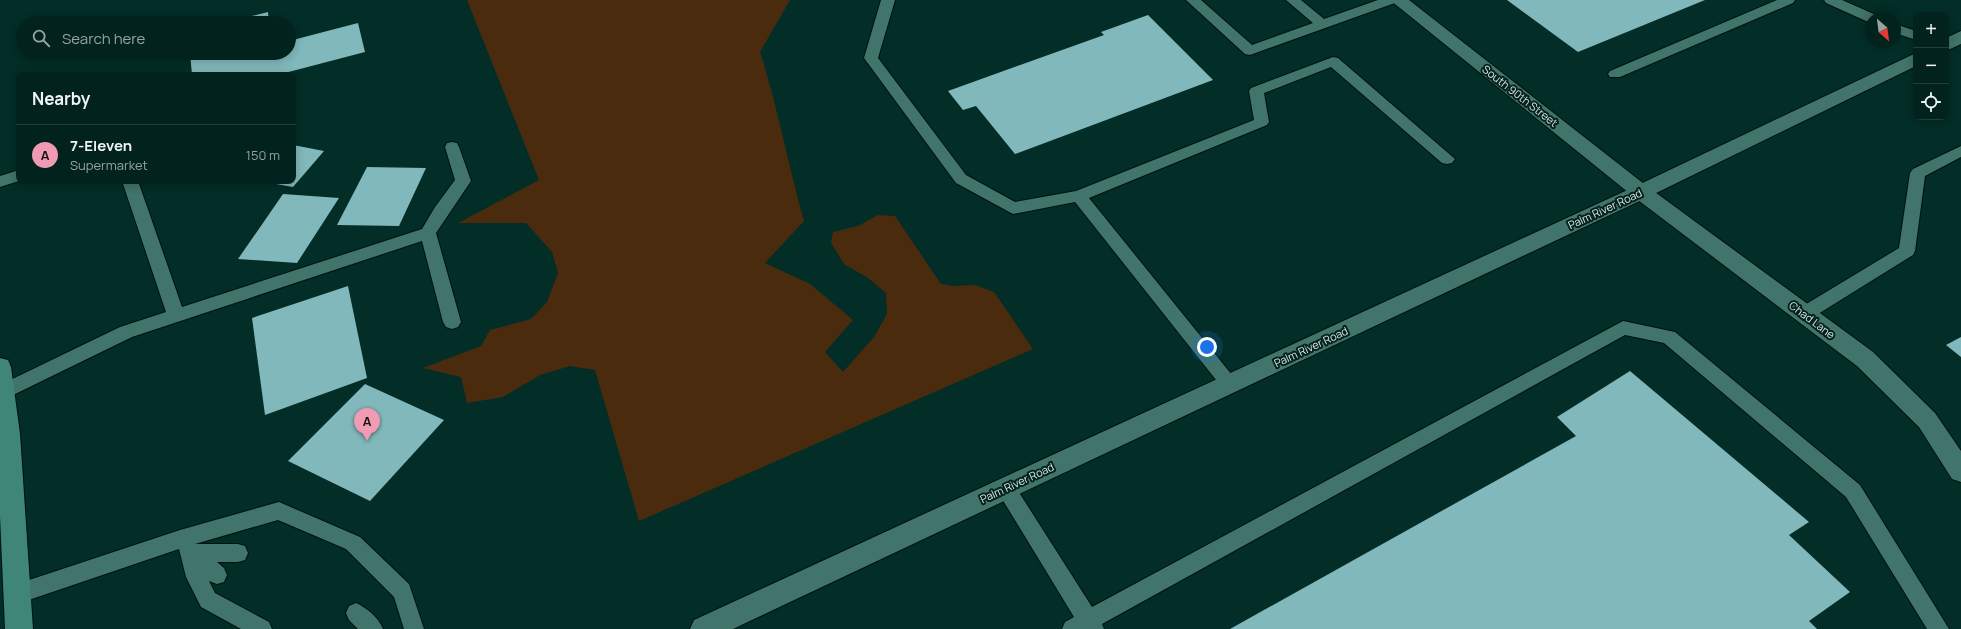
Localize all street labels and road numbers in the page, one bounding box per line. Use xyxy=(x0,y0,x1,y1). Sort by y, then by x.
street label: South 90th Street xyxy=(1479,61,1561,130)
street label: Palm River Road xyxy=(1565,185,1644,232)
street label: Chad Lane xyxy=(1786,297,1839,342)
street label: Palm River Road xyxy=(1271,323,1350,370)
street label: Palm River Road xyxy=(977,459,1056,506)

